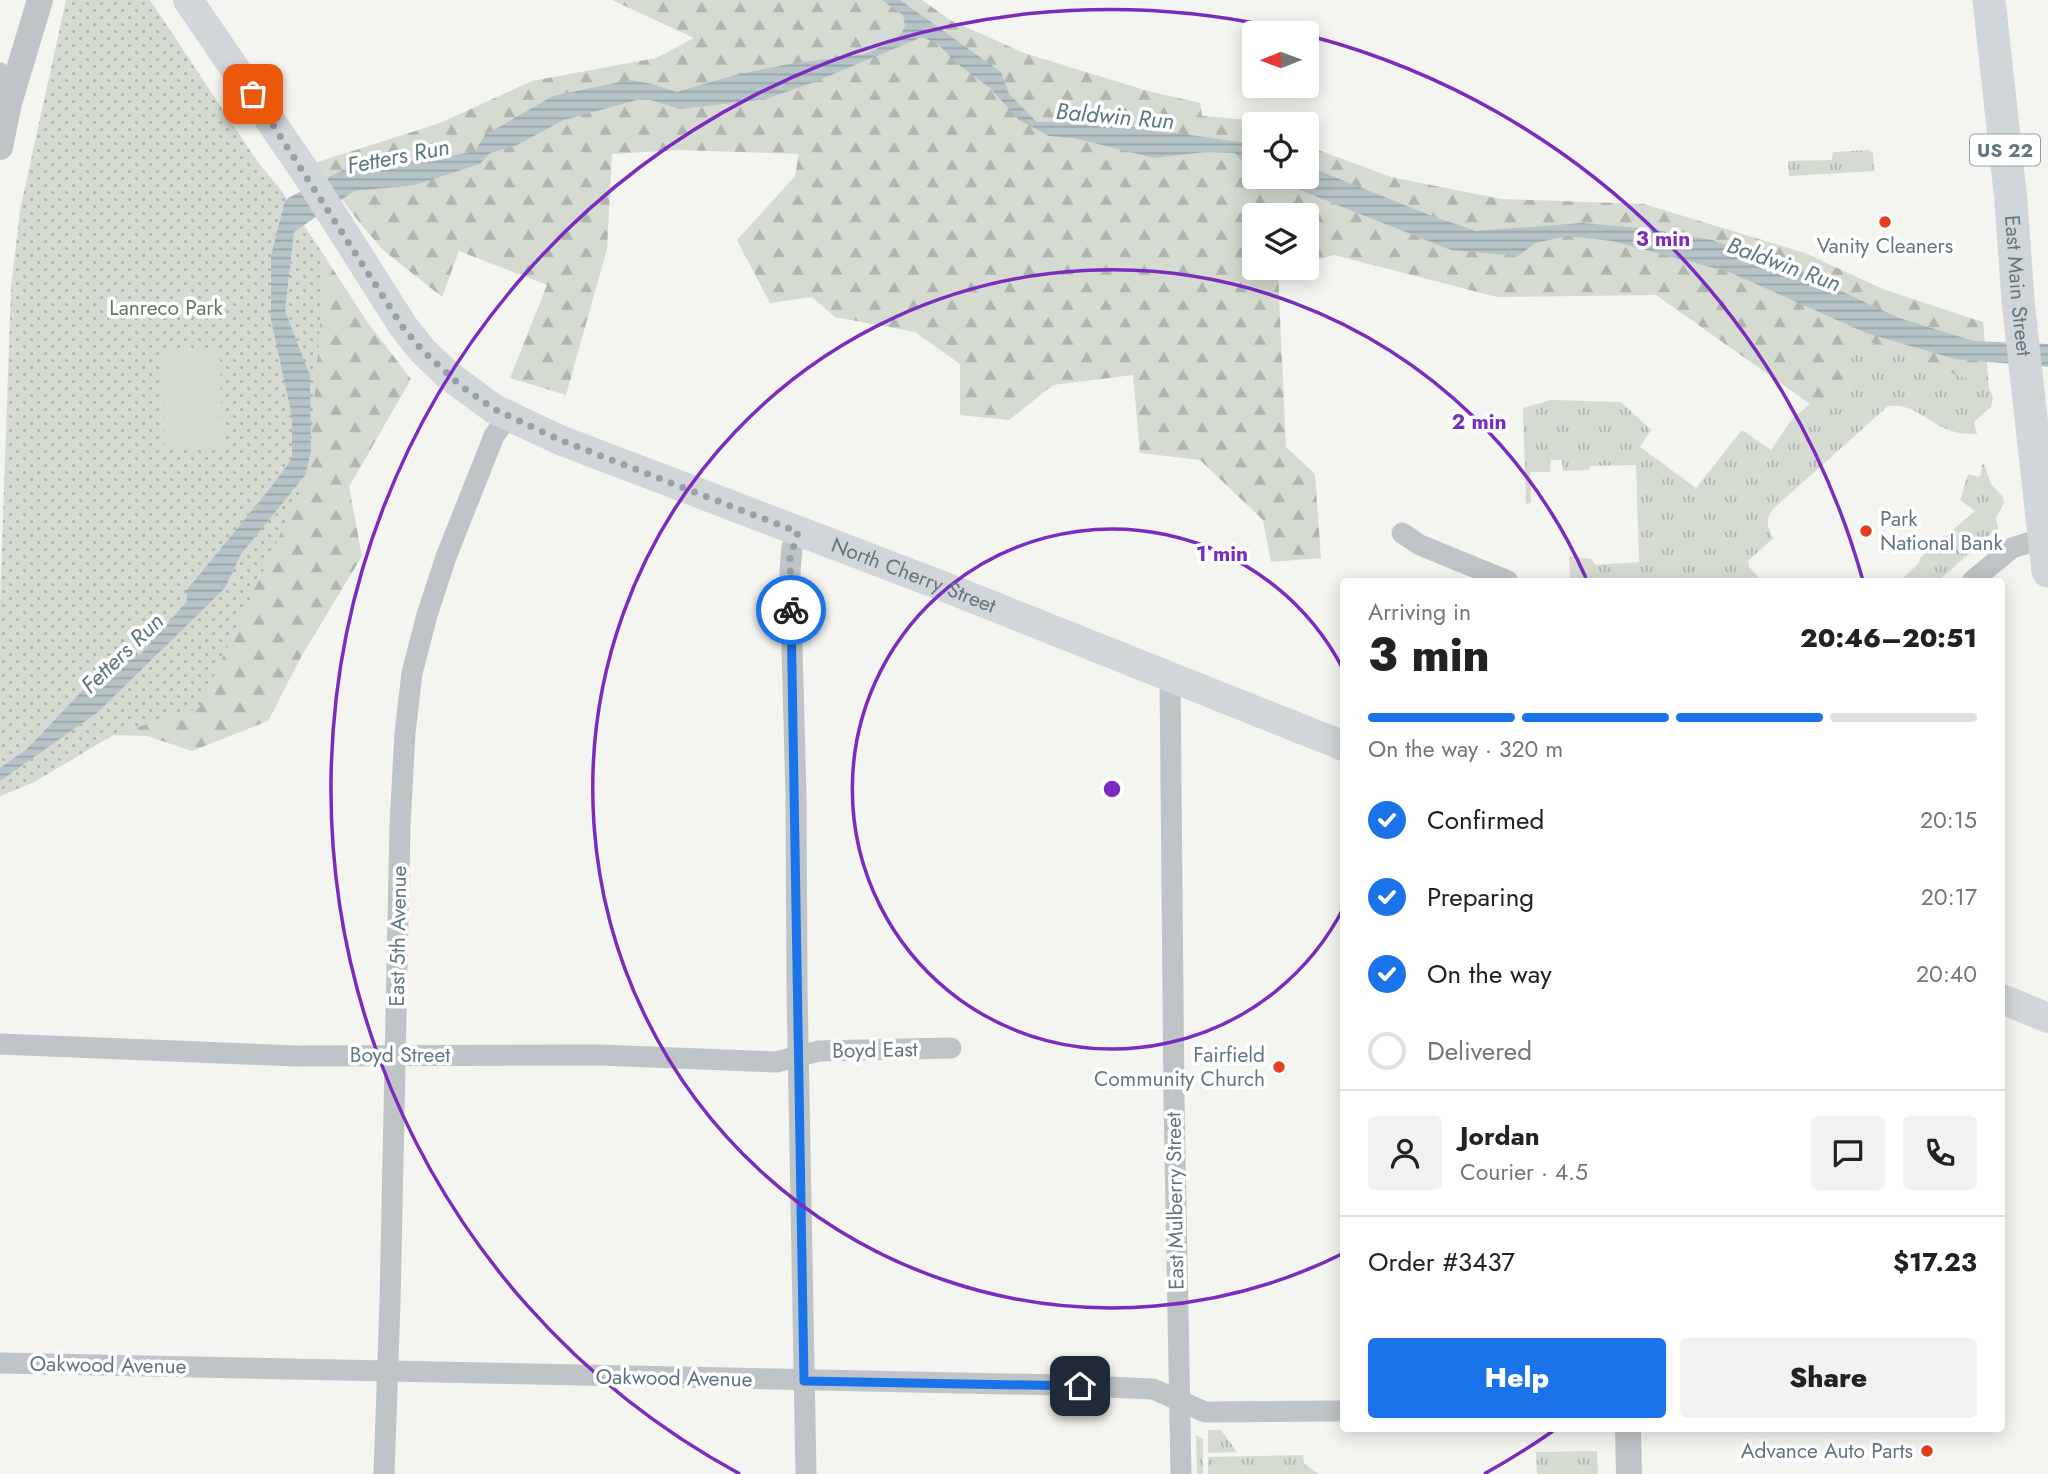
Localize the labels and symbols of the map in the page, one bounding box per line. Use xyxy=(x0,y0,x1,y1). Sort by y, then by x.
north arrow xyxy=(1242,21,1320,98)
pin xyxy=(223,64,283,124)
water label: Baldwin Run xyxy=(1054,94,1176,138)
water label: Fetters Run xyxy=(344,129,452,183)
road number: US 22 xyxy=(1970,134,2040,166)
marker: Vanity Cleaners xyxy=(1877,214,1893,230)
street label: East Main Street xyxy=(1997,214,2039,358)
text: 3 min xyxy=(1636,224,1690,254)
water label: Baldwin Run xyxy=(1722,228,1846,300)
place label: Vanity Cleaners xyxy=(1817,231,1953,261)
park label: Lanreco Park xyxy=(109,293,224,323)
text: 2 min xyxy=(1451,407,1507,437)
place label: Park National Bank xyxy=(1880,504,2003,558)
marker: Park National Bank xyxy=(1858,523,1874,539)
street label: North Cherry Street xyxy=(827,530,1000,621)
text: 1 min xyxy=(1196,539,1248,569)
courier xyxy=(756,575,826,645)
water label: Fetters Run xyxy=(73,605,171,701)
centre of rings xyxy=(1100,777,1124,801)
street label: East 5th Avenue xyxy=(382,865,414,1007)
street label: Boyd East xyxy=(832,1034,918,1066)
street label: Boyd Street xyxy=(350,1040,450,1070)
place label: Fairfield Community Church xyxy=(1094,1040,1265,1094)
marker: Fairfield Community Church xyxy=(1271,1059,1287,1075)
street label: East Mulberry Street xyxy=(1158,1112,1192,1290)
street label: Oakwood Avenue xyxy=(29,1349,187,1381)
pin xyxy=(1050,1356,1110,1416)
street label: Oakwood Avenue xyxy=(595,1362,753,1394)
place label: Advance Auto Parts xyxy=(1741,1436,1913,1466)
marker: Advance Auto Parts xyxy=(1919,1443,1935,1459)

